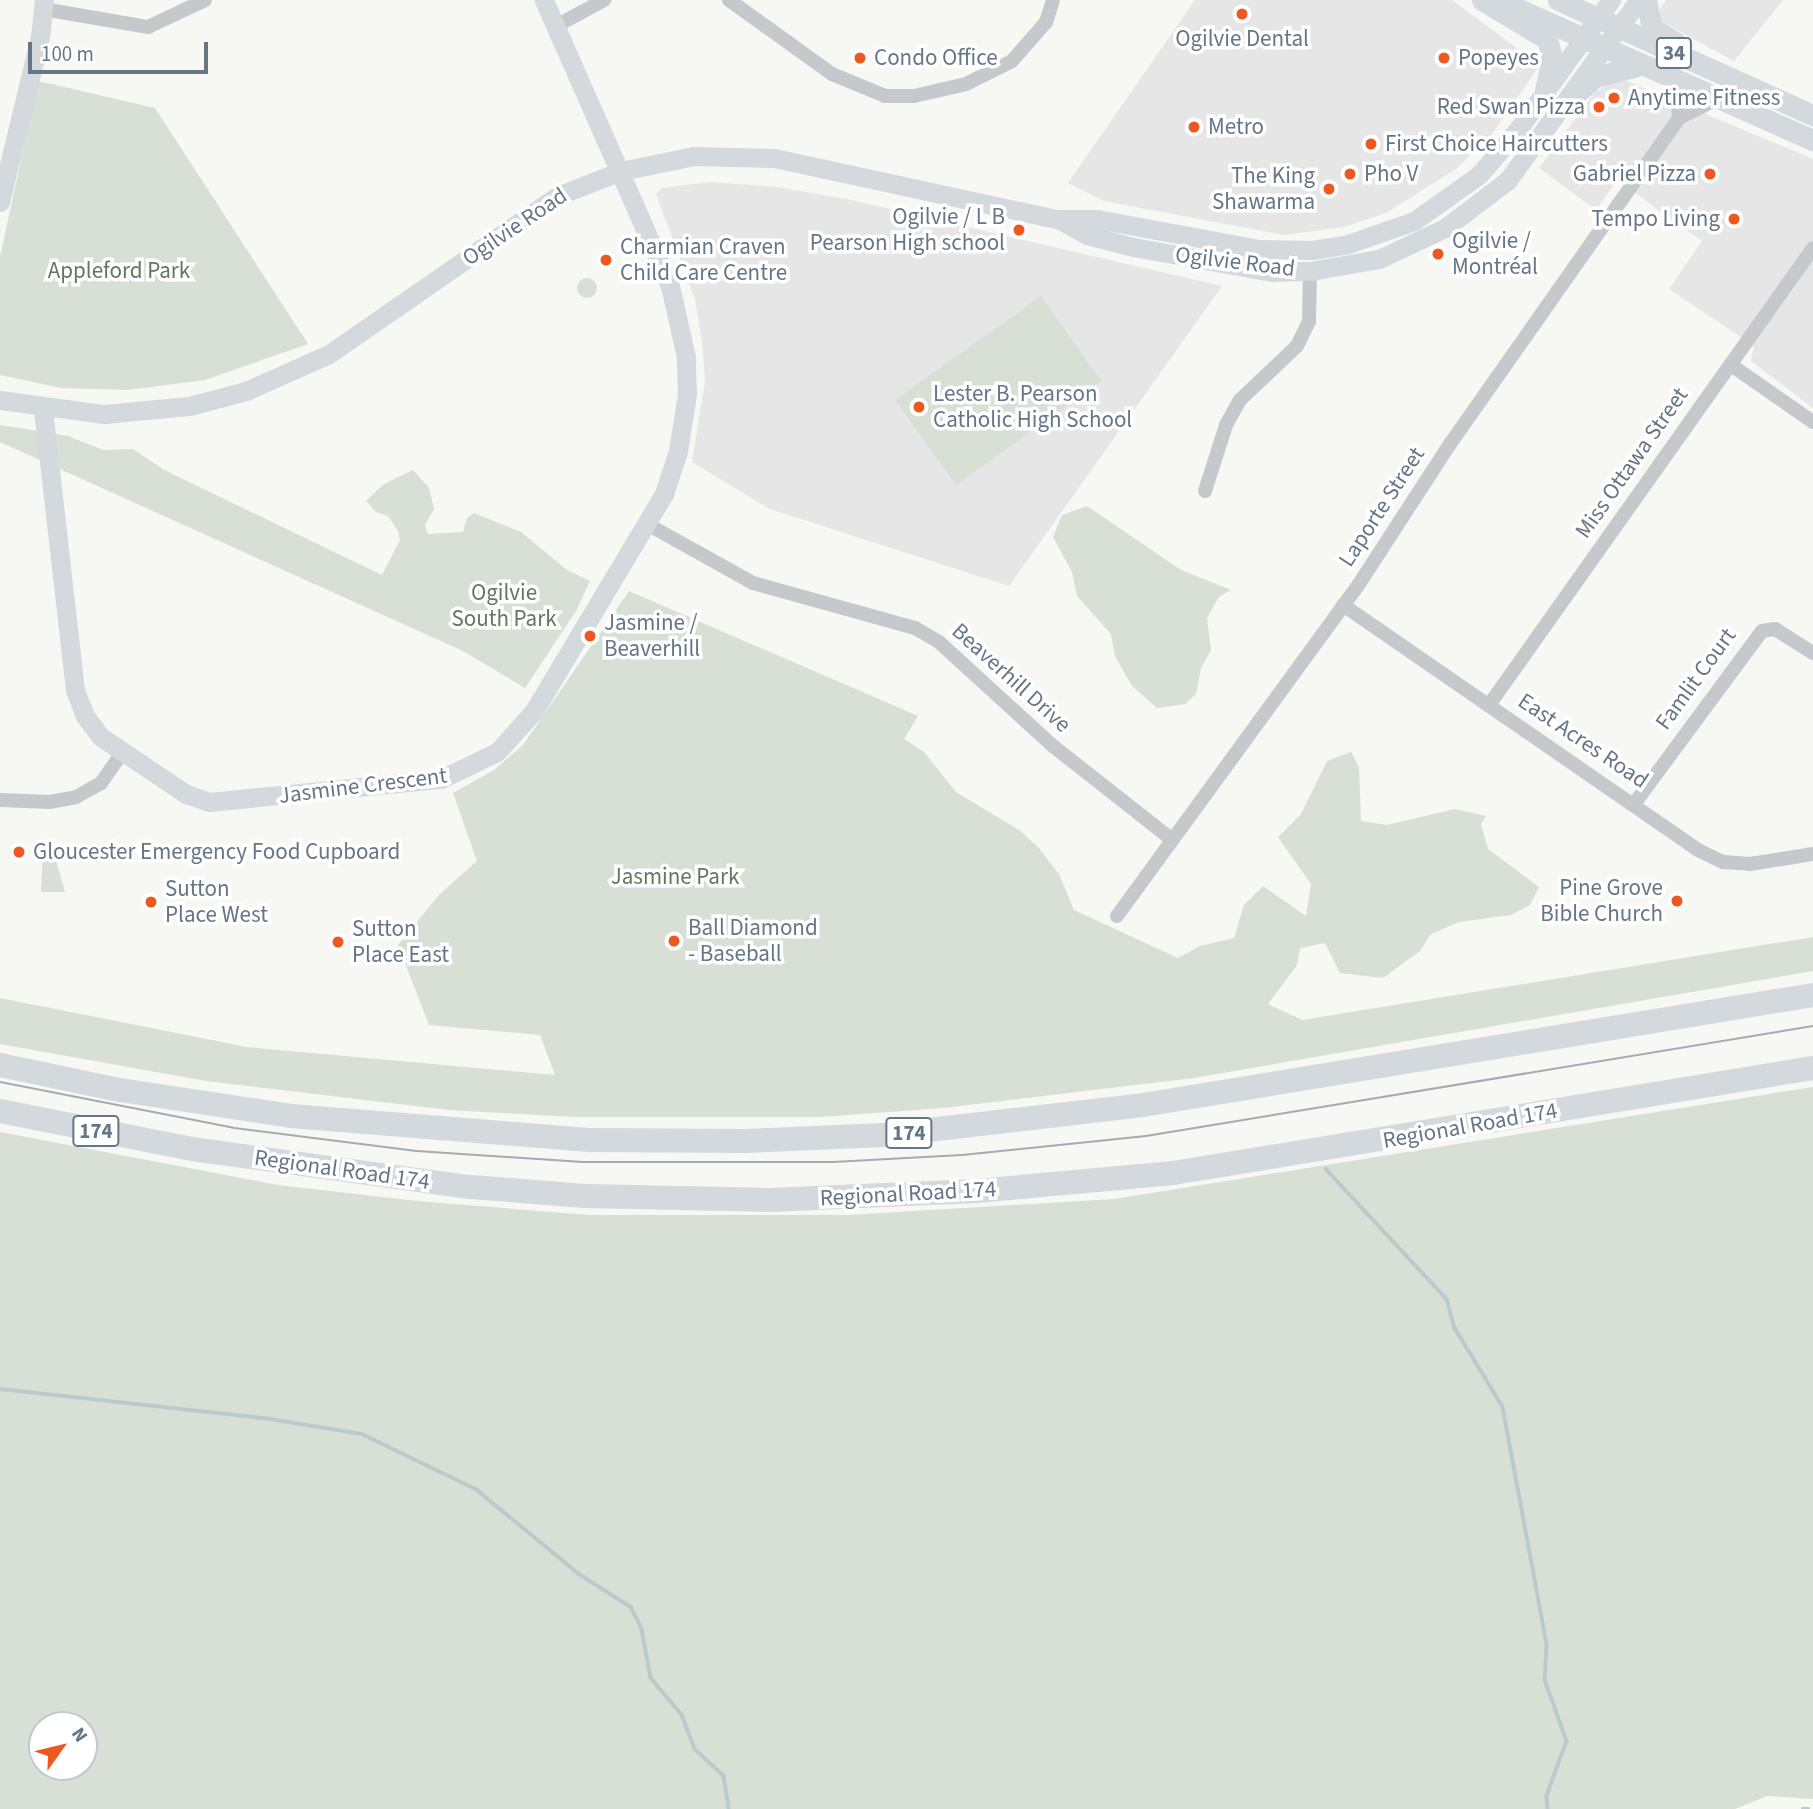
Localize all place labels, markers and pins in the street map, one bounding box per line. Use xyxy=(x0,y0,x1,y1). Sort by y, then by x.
marker: Ogilvie Dental xyxy=(1234,6,1250,22)
place label: Ogilvie Dental xyxy=(1175,25,1309,53)
place label: Condo Office xyxy=(874,44,998,72)
place label: Popeyes xyxy=(1458,44,1539,72)
marker: Condo Office xyxy=(852,50,868,66)
marker: Popeyes xyxy=(1436,50,1452,66)
place label: Anytime Fitness xyxy=(1628,84,1780,112)
marker: Anytime Fitness xyxy=(1606,90,1622,106)
place label: Red Swan Pizza xyxy=(1437,93,1585,121)
marker: Red Swan Pizza xyxy=(1591,99,1607,115)
place label: Metro xyxy=(1208,113,1264,141)
marker: Metro xyxy=(1186,119,1202,135)
place label: First Choice Haircutters xyxy=(1385,130,1608,158)
marker: First Choice Haircutters xyxy=(1363,136,1379,152)
place label: Pho V xyxy=(1364,160,1418,188)
place label: Gabriel Pizza xyxy=(1573,160,1696,188)
place label: The King Shawarma xyxy=(1212,162,1315,216)
marker: Pho V xyxy=(1342,166,1358,182)
marker: Gabriel Pizza xyxy=(1702,166,1718,182)
marker: The King Shawarma xyxy=(1321,181,1337,197)
place label: Ogilvie / L B Pearson High school xyxy=(810,203,1005,257)
place label: Tempo Living xyxy=(1591,205,1720,233)
marker: Tempo Living xyxy=(1726,211,1742,227)
marker: Ogilvie / L B Pearson High school xyxy=(1011,222,1027,238)
place label: Ogilvie / Montréal xyxy=(1452,227,1538,281)
place label: Charmian Craven Child Care Centre xyxy=(620,233,787,287)
marker: Ogilvie / Montréal xyxy=(1430,246,1446,262)
marker: Charmian Craven Child Care Centre xyxy=(598,252,614,268)
place label: Lester B. Pearson Catholic High School xyxy=(933,380,1132,434)
marker: Lester B. Pearson Catholic High School xyxy=(911,399,927,415)
place label: Jasmine / Beaverhill xyxy=(604,609,700,663)
marker: Jasmine / Beaverhill xyxy=(582,628,598,644)
place label: Gloucester Emergency Food Cupboard xyxy=(33,838,400,866)
marker: Gloucester Emergency Food Cupboard xyxy=(11,844,27,860)
place label: Pine Grove Bible Church xyxy=(1540,874,1663,928)
place label: Sutton Place West xyxy=(165,875,268,929)
marker: Pine Grove Bible Church xyxy=(1669,893,1685,909)
marker: Sutton Place West xyxy=(143,894,159,910)
place label: Ball Diamond - Baseball xyxy=(688,914,818,968)
place label: Sutton Place East xyxy=(352,915,449,969)
marker: Ball Diamond - Baseball xyxy=(666,933,682,949)
marker: Sutton Place East xyxy=(330,934,346,950)

